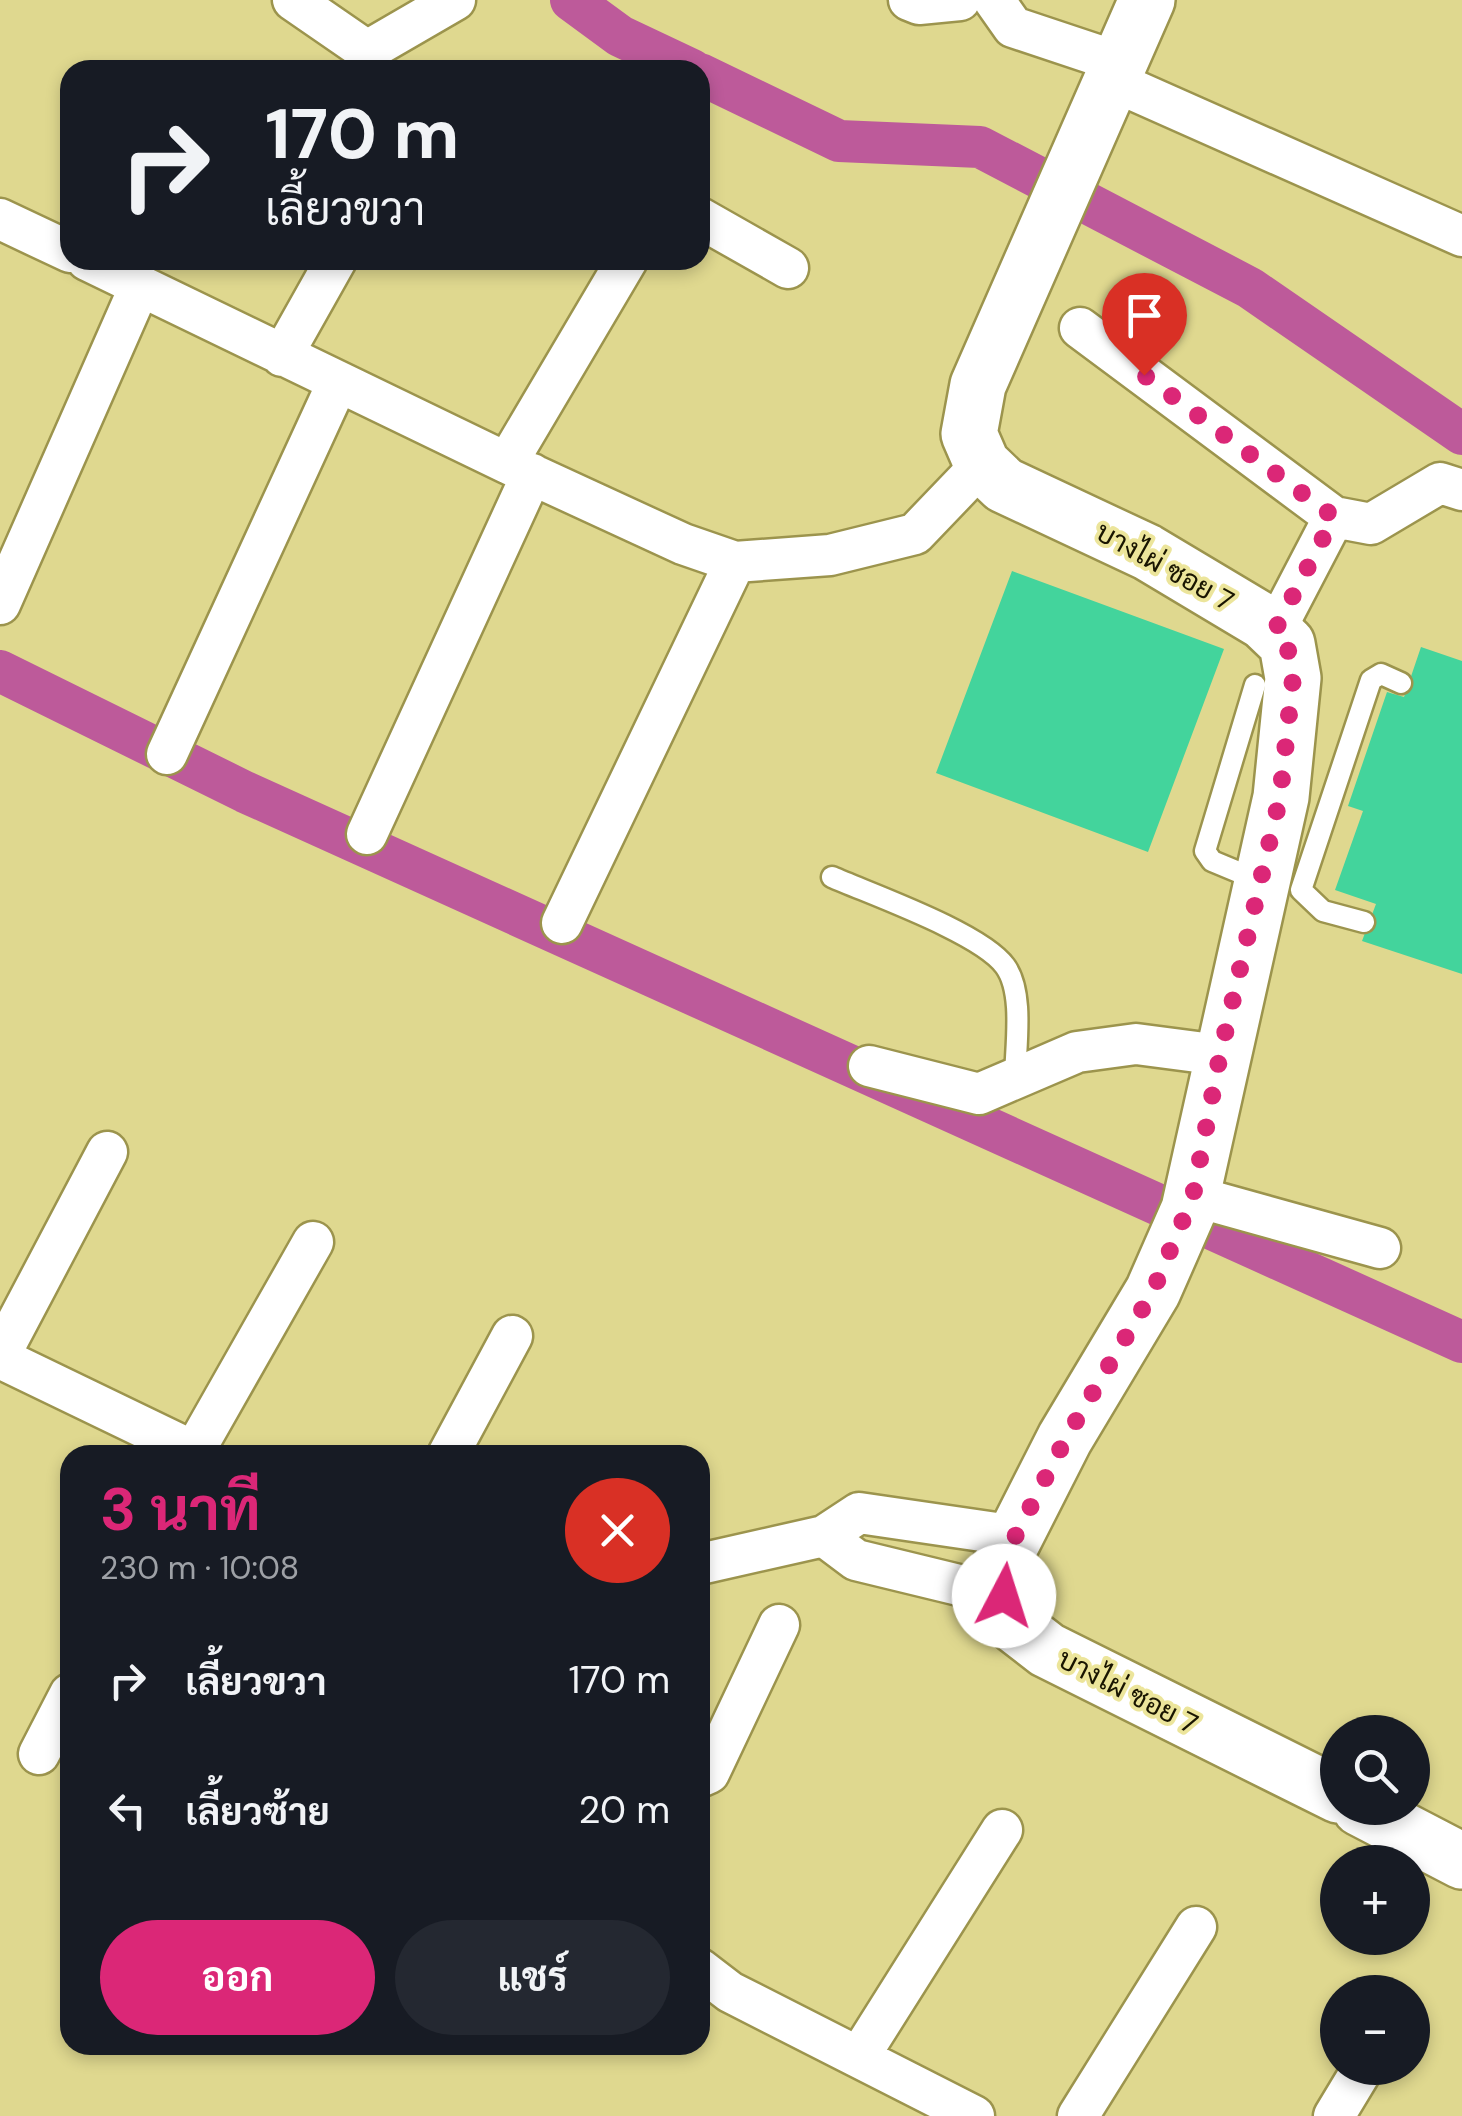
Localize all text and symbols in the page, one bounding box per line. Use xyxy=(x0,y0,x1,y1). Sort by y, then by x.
text: 170 m xyxy=(265,89,459,180)
icon: right xyxy=(100,100,230,230)
text: เลี้ยวขวา xyxy=(265,180,425,239)
pin xyxy=(1102,273,1187,376)
icon: arrive xyxy=(1117,288,1172,343)
street label: บางไผ่ ซอย 7 xyxy=(1089,512,1241,620)
text: 3 นาที xyxy=(100,1470,261,1549)
button: close xyxy=(565,1478,670,1583)
position arrow xyxy=(952,1544,1056,1648)
text: 230 m · 10:08 xyxy=(100,1547,299,1589)
street label: บางไผ่ ซอย 7 xyxy=(1052,1640,1204,1742)
icon: right xyxy=(100,1653,155,1708)
text: 170 m xyxy=(568,1655,670,1705)
text: เลี้ยวขวา xyxy=(185,1657,327,1707)
map controls xyxy=(1320,1715,1430,2085)
button: search xyxy=(1320,1715,1430,1825)
icon: left xyxy=(100,1783,155,1838)
text: 20 m xyxy=(579,1785,670,1835)
text: เลี้ยวซ้าย xyxy=(185,1787,330,1837)
button: + xyxy=(1320,1845,1430,1955)
button: ออก xyxy=(100,1920,375,2035)
button: แชร์ xyxy=(395,1920,670,2035)
button: − xyxy=(1320,1975,1430,2085)

